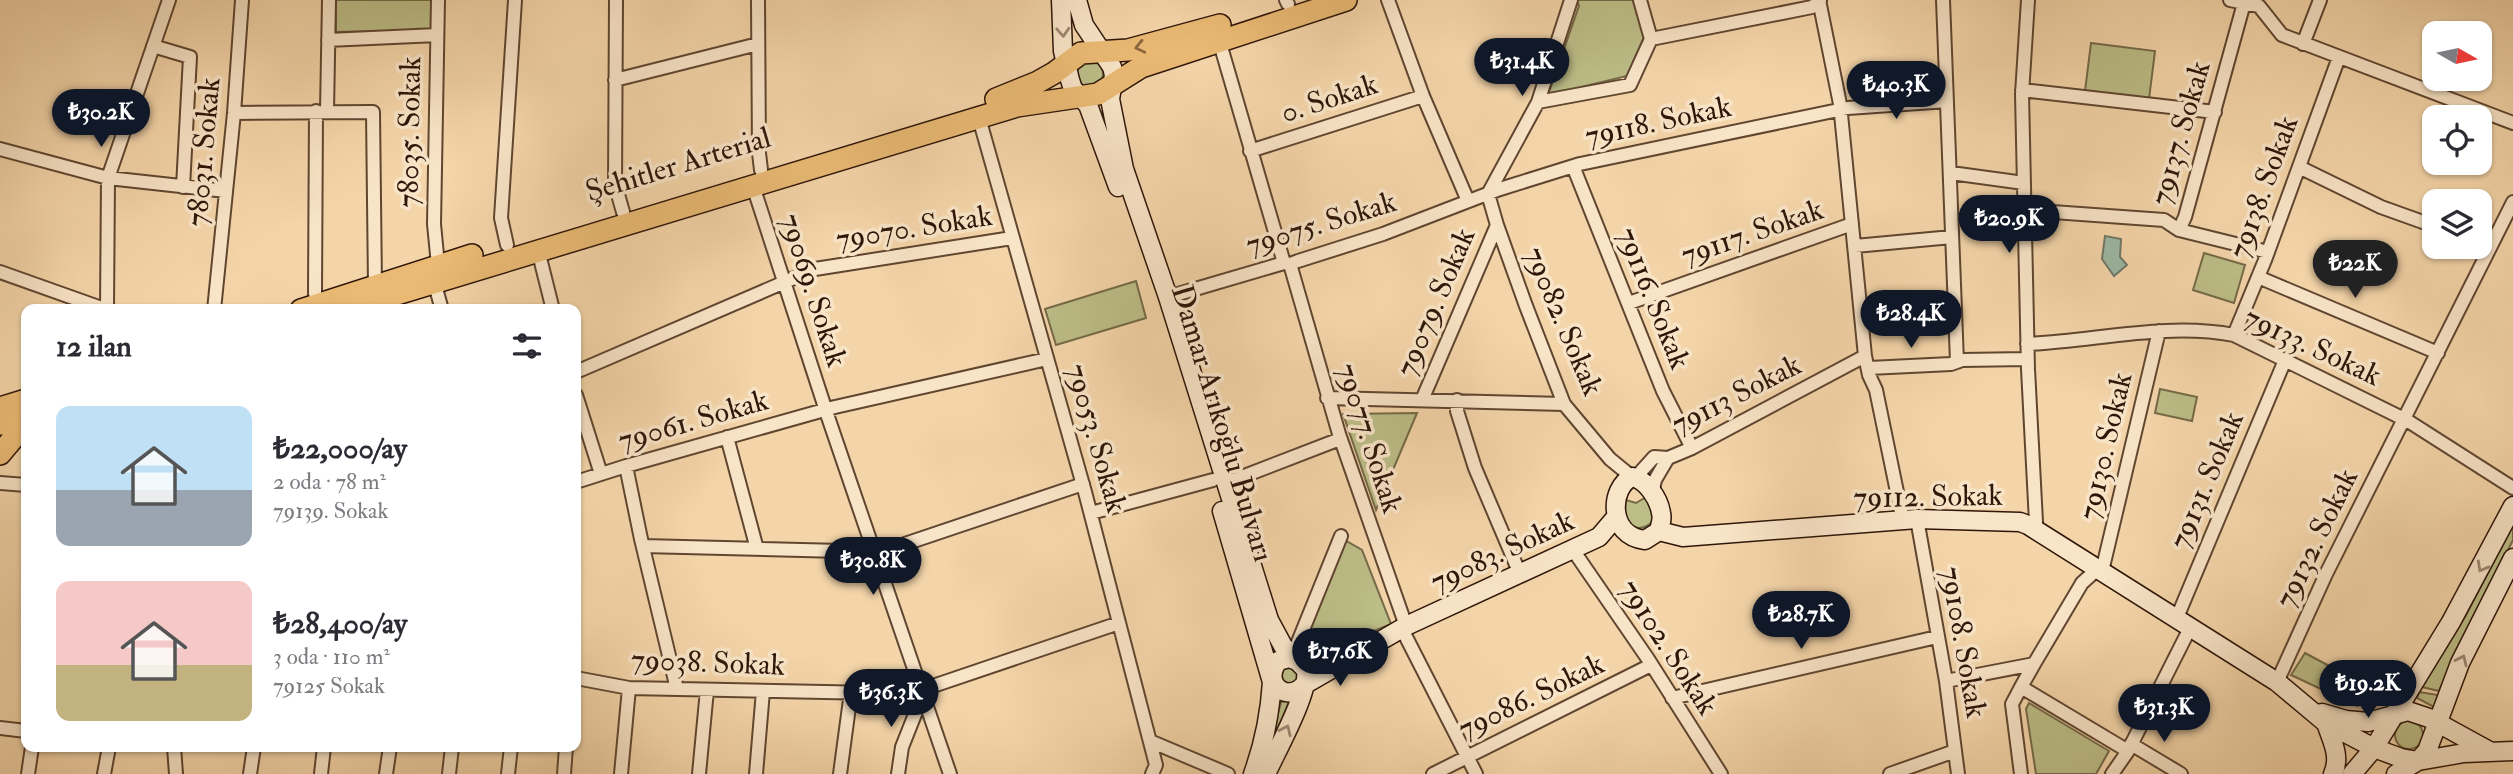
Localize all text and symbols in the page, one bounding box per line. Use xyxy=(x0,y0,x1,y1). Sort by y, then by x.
north arrow xyxy=(2422,21,2492,91)
map controls xyxy=(2422,21,2492,259)
one-way arrow xyxy=(1055,26,1070,37)
pin: ₺31.4K xyxy=(1465,38,1579,98)
one-way arrow xyxy=(1134,39,1146,54)
text: ₺31.4K xyxy=(1490,46,1554,75)
street label: 78035. Sokak xyxy=(390,56,429,208)
street label: 79137. Sokak xyxy=(2142,57,2219,210)
pin: ₺40.3K xyxy=(1839,61,1953,121)
street label: 0. Sokak xyxy=(1276,66,1382,131)
text: ₺40.3K xyxy=(1863,69,1929,98)
street label: 78031. Sokak xyxy=(179,76,228,228)
street label: 79118. Sokak xyxy=(1582,88,1735,155)
pin: ₺30.2K xyxy=(44,90,158,149)
text: ₺30.2K xyxy=(68,97,134,126)
button: locate xyxy=(2422,105,2492,175)
street label: 79138. Sokak xyxy=(2221,111,2306,264)
street label: Şehitler Arterial xyxy=(581,119,776,210)
street label: 79075. Sokak xyxy=(1242,183,1401,264)
button: layers xyxy=(2422,189,2492,259)
street label: 79117. Sokak xyxy=(1676,191,1828,274)
pin: ₺20.9K xyxy=(1952,196,2066,255)
street label: 79070. Sokak xyxy=(833,197,995,258)
text: ₺20.9K xyxy=(1975,203,2043,232)
street label: 79069. Sokak xyxy=(771,209,856,371)
street label: 79079. Sokak xyxy=(1388,222,1483,382)
street label: 79116. Sokak xyxy=(1608,222,1699,374)
pin: ₺22K xyxy=(2314,240,2396,300)
street label: 79082. Sokak xyxy=(1516,241,1611,401)
text: ₺22K xyxy=(2329,248,2381,277)
street label: Damar Arıkoğlu Bulvarı xyxy=(1163,280,1282,566)
pin: ₺28.4K xyxy=(1854,290,1968,350)
text: ₺28.4K xyxy=(1877,298,1945,327)
street label: 79133. Sokak xyxy=(2238,299,2387,394)
icon: filters xyxy=(508,327,546,365)
text: 12 ilan xyxy=(56,328,132,365)
street label: 79113 Sokak xyxy=(1665,346,1807,443)
street label: 79053. Sokak xyxy=(1058,359,1135,517)
street label: 79077. Sokak xyxy=(1328,359,1411,518)
street label: 79130. Sokak xyxy=(2071,369,2140,524)
street label: 79061. Sokak xyxy=(614,381,772,460)
street label: 79131. Sokak xyxy=(2161,406,2252,555)
text: ₺22,000/ay xyxy=(273,430,407,467)
icon: home xyxy=(112,434,196,518)
street label: 79132. Sokak xyxy=(2267,463,2366,614)
text: 2 oda · 78 m² xyxy=(273,467,386,496)
street label: 79112. Sokak xyxy=(1853,477,2003,516)
text: 79139. Sokak xyxy=(273,496,388,525)
street label: 79083. Sokak xyxy=(1425,502,1580,601)
pin: ₺30.8K xyxy=(816,538,930,597)
text: ₺30.8K xyxy=(840,545,906,574)
one-way arrow xyxy=(2477,559,2490,572)
street label: 79108. Sokak xyxy=(1932,564,1995,721)
street label: 79102. Sokak xyxy=(1611,573,1726,722)
pin: ₺28.7K xyxy=(1744,592,1858,651)
text: ₺28.7K xyxy=(1768,599,1834,628)
text: ₺28,400/ay xyxy=(273,605,407,642)
icon: home xyxy=(112,609,196,693)
pin: ₺17.6K xyxy=(1283,628,1397,688)
text: ₺17.6K xyxy=(1308,636,1372,665)
street label: 79038. Sokak xyxy=(630,641,786,684)
text: 3 oda · 110 m² xyxy=(273,642,390,671)
street label: 79086. Sokak xyxy=(1452,645,1610,748)
one-way arrow xyxy=(2454,655,2468,667)
pin: ₺19.2K xyxy=(2311,660,2425,720)
text: ₺19.2K xyxy=(2335,668,2401,697)
pin: ₺36.3K xyxy=(834,670,948,729)
text: 79125 Sokak xyxy=(273,671,385,700)
text: ₺36.3K xyxy=(860,677,922,706)
pin: ₺31.3K xyxy=(2107,684,2221,744)
text: ₺31.3K xyxy=(2134,692,2194,721)
one-way arrow xyxy=(1278,725,1292,737)

